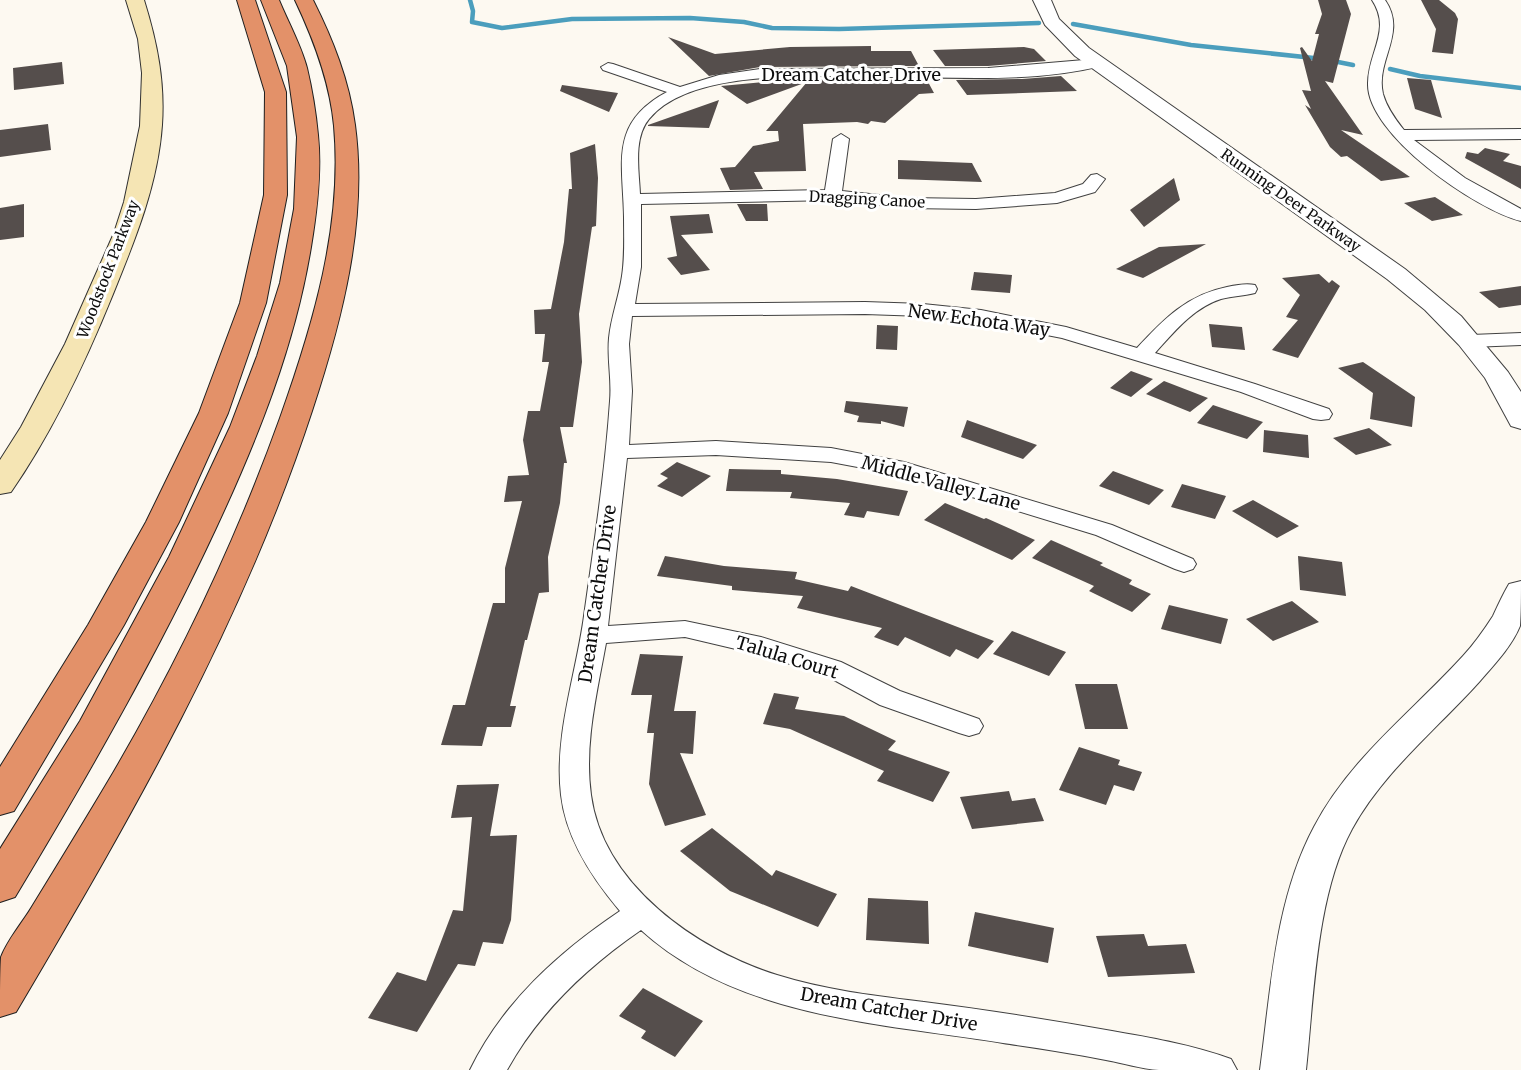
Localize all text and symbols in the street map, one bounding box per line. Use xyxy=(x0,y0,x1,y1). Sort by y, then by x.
street label: Dream Catcher Drive xyxy=(761,63,941,86)
street label: Running Deer Parkway xyxy=(1217,144,1365,256)
street label: Dragging Canoe xyxy=(808,186,926,212)
street label: Woodstock Parkway xyxy=(72,197,143,342)
street label: New Echota Way xyxy=(906,299,1052,341)
street label: Middle Valley Lane xyxy=(859,451,1023,515)
street label: Dream Catcher Drive xyxy=(573,503,621,685)
street label: Talula Court xyxy=(733,630,841,684)
street label: Dream Catcher Drive xyxy=(799,982,979,1036)

